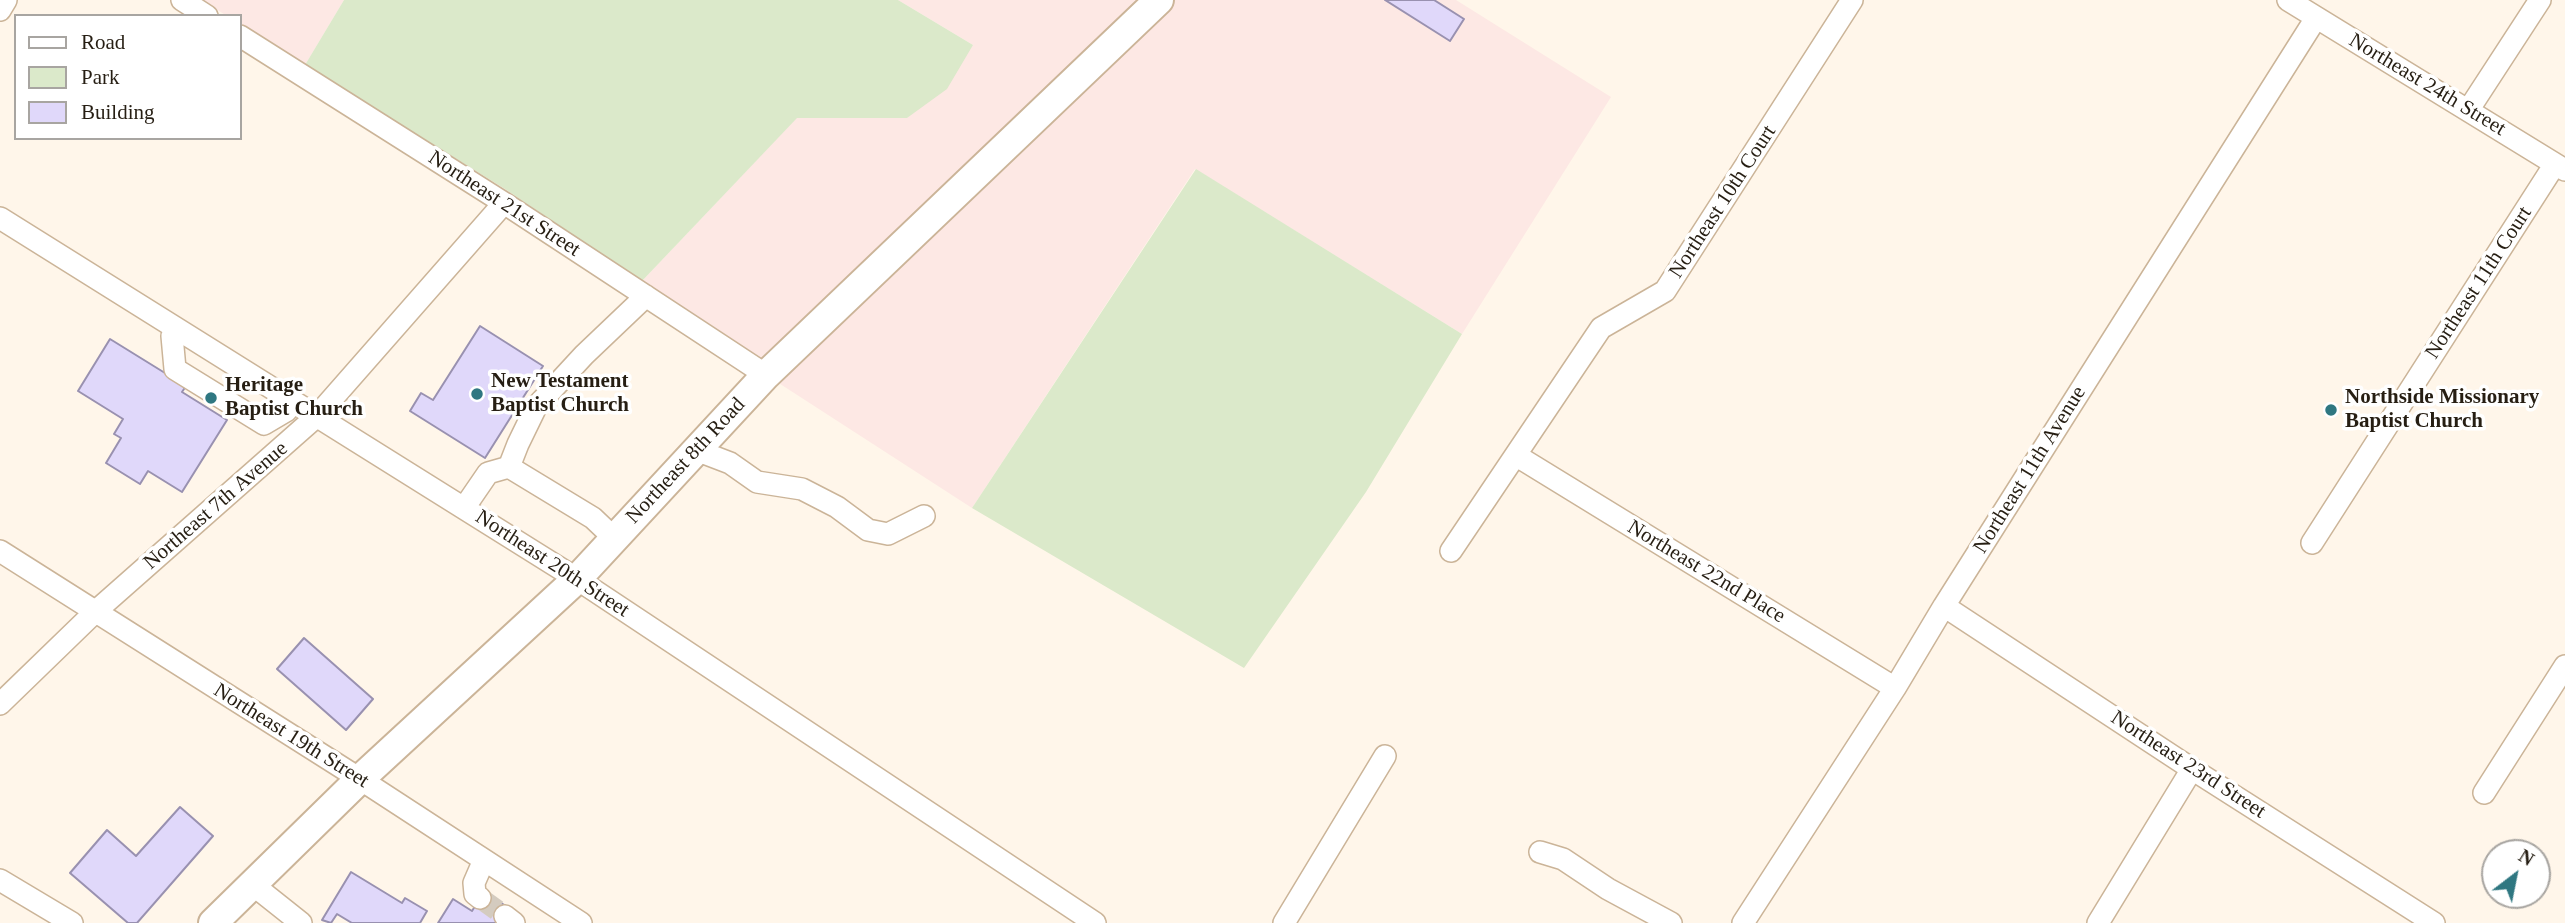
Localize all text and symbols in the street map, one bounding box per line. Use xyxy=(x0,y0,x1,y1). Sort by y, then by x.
legend xyxy=(14,14,242,140)
street label: Northeast 24th Street xyxy=(2344,28,2510,142)
text: Road xyxy=(81,30,125,54)
text: Park xyxy=(81,65,120,89)
text: Building xyxy=(81,100,155,124)
street label: Northeast 10th Court xyxy=(1664,121,1782,283)
street label: Northeast 21st Street xyxy=(423,145,585,263)
street label: Northeast 11th Court xyxy=(2420,202,2538,364)
place label: New Testament Baptist Church xyxy=(491,369,629,419)
place label: Heritage Baptist Church xyxy=(225,373,363,423)
street label: Northeast 11th Avenue xyxy=(1968,382,2092,558)
place label: Northside Missionary Baptist Church xyxy=(2345,385,2539,435)
marker: New Testament Baptist Church xyxy=(469,386,485,402)
marker: Heritage Baptist Church xyxy=(203,390,219,406)
street label: Northeast 8th Road xyxy=(621,393,751,529)
marker: Northside Missionary Baptist Church xyxy=(2323,402,2339,418)
street label: Northeast 7th Avenue xyxy=(139,437,293,575)
street label: Northeast 20th Street xyxy=(470,505,634,623)
street label: Northeast 22nd Place xyxy=(1623,515,1789,629)
street label: Northeast 19th Street xyxy=(209,678,373,794)
street label: Northeast 23rd Street xyxy=(2106,706,2270,824)
north arrow xyxy=(2481,839,2551,909)
text: N xyxy=(2515,845,2538,870)

